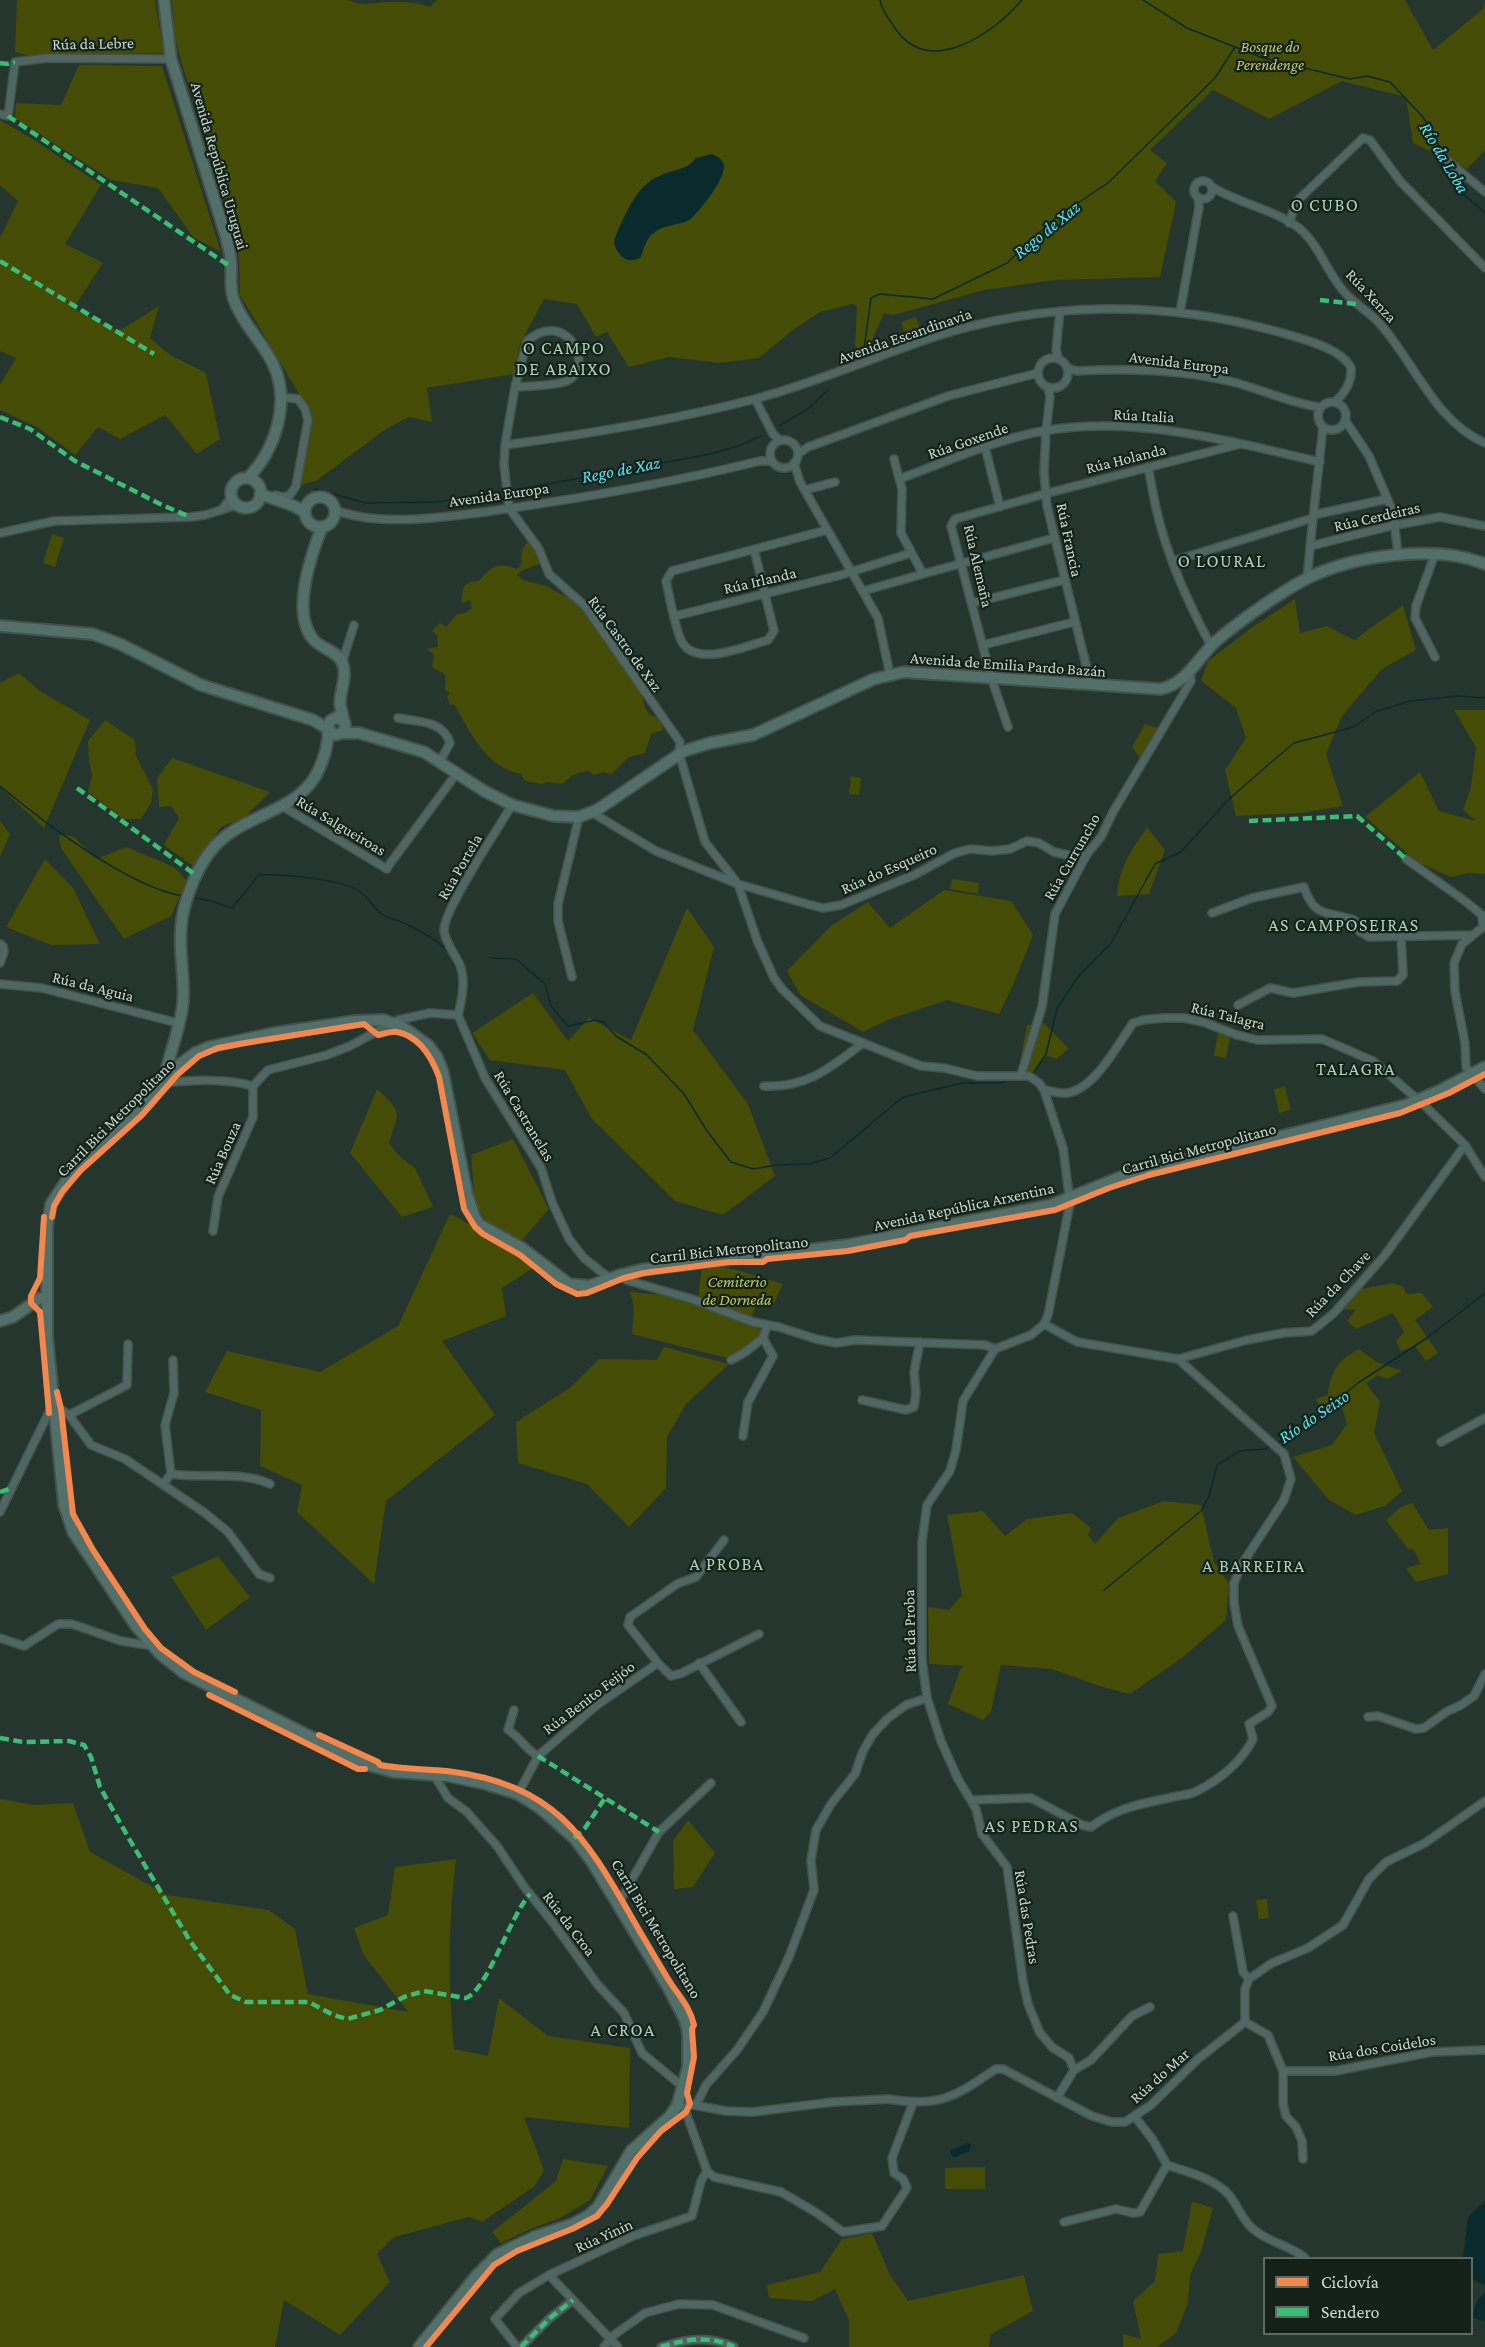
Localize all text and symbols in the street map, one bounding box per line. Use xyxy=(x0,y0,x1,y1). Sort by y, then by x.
street label: Rúa da Lebre xyxy=(52,34,134,54)
park label: Bosque do Perendenge xyxy=(1236,37,1304,75)
street label: Avenida República Uruguai xyxy=(186,80,252,252)
water label: Río da Loba xyxy=(1414,118,1474,198)
district label: O CUBO xyxy=(1291,194,1359,216)
water label: Rego de Xaz xyxy=(1009,197,1085,263)
street label: Rúa Xenza xyxy=(1341,265,1401,327)
street label: Avenida Escandinavia xyxy=(836,304,974,368)
district label: O CAMPO DE ABAIXO xyxy=(516,337,612,380)
street label: Avenida Europa xyxy=(1128,347,1230,379)
street label: Rúa Italia xyxy=(1113,405,1175,427)
street label: Rúa Goxende xyxy=(925,418,1011,464)
street label: Rúa Holanda xyxy=(1084,440,1168,478)
water label: Rego de Xaz xyxy=(580,452,662,488)
street label: Avenida Europa xyxy=(448,478,550,512)
street label: Rúa Cerdeiras xyxy=(1332,498,1422,536)
street label: Rúa Francia xyxy=(1052,501,1086,579)
street label: Rúa Alemaña xyxy=(959,523,997,609)
district label: O LOURAL xyxy=(1178,550,1266,572)
street label: Rúa Irlanda xyxy=(722,563,798,599)
street label: Rúa Castro de Xaz xyxy=(584,592,666,696)
street label: Avenida de Emilia Pardo Bazán xyxy=(909,649,1107,681)
street label: Rúa Salgueiroas xyxy=(293,792,389,860)
street label: Rúa Curruncho xyxy=(1039,810,1105,904)
street label: Rúa Portela xyxy=(434,831,486,903)
street label: Rúa do Esqueiro xyxy=(838,839,940,899)
district label: AS CAMPOSEIRAS xyxy=(1268,914,1420,936)
street label: Rúa da Aguia xyxy=(50,968,136,1006)
street label: Rúa Talagra xyxy=(1189,998,1267,1034)
street label: Carril Bici Metropolitano xyxy=(53,1055,179,1181)
district label: TALAGRA xyxy=(1316,1058,1396,1080)
street label: Rúa Castranelas xyxy=(489,1067,559,1165)
street label: Rúa Bouza xyxy=(201,1119,245,1187)
street label: Carril Bici Metropolitano xyxy=(1120,1119,1278,1179)
street label: Avenida República Arxentina xyxy=(872,1178,1056,1236)
street label: Carril Bici Metropolitano xyxy=(649,1232,809,1268)
street label: Rúa da Chave xyxy=(1301,1246,1375,1322)
park label: Cemiterio de Dorneda xyxy=(703,1272,771,1310)
water label: Río do Seixo xyxy=(1275,1385,1353,1449)
district label: A PROBA xyxy=(690,1553,764,1575)
district label: A BARREIRA xyxy=(1202,1555,1306,1577)
street label: Rúa da Proba xyxy=(900,1589,920,1673)
street label: Rúa Benito Feijóo xyxy=(539,1657,639,1739)
district label: AS PEDRAS xyxy=(985,1815,1079,1837)
street label: Carril Bici Metropolitano xyxy=(607,1856,705,2002)
street label: Rúa das Pedras xyxy=(1010,1869,1044,1965)
street label: Rúa da Croa xyxy=(538,1888,600,1960)
district label: A CROA xyxy=(590,2019,656,2041)
street label: Rúa dos Coidelos xyxy=(1327,2030,1437,2066)
street label: Rúa do Mar xyxy=(1126,2044,1194,2108)
street label: Rúa Yinin xyxy=(572,2215,636,2257)
legend xyxy=(1263,2257,1473,2335)
text: Ciclovía xyxy=(1321,2272,1379,2292)
text: Sendero xyxy=(1321,2302,1379,2322)

